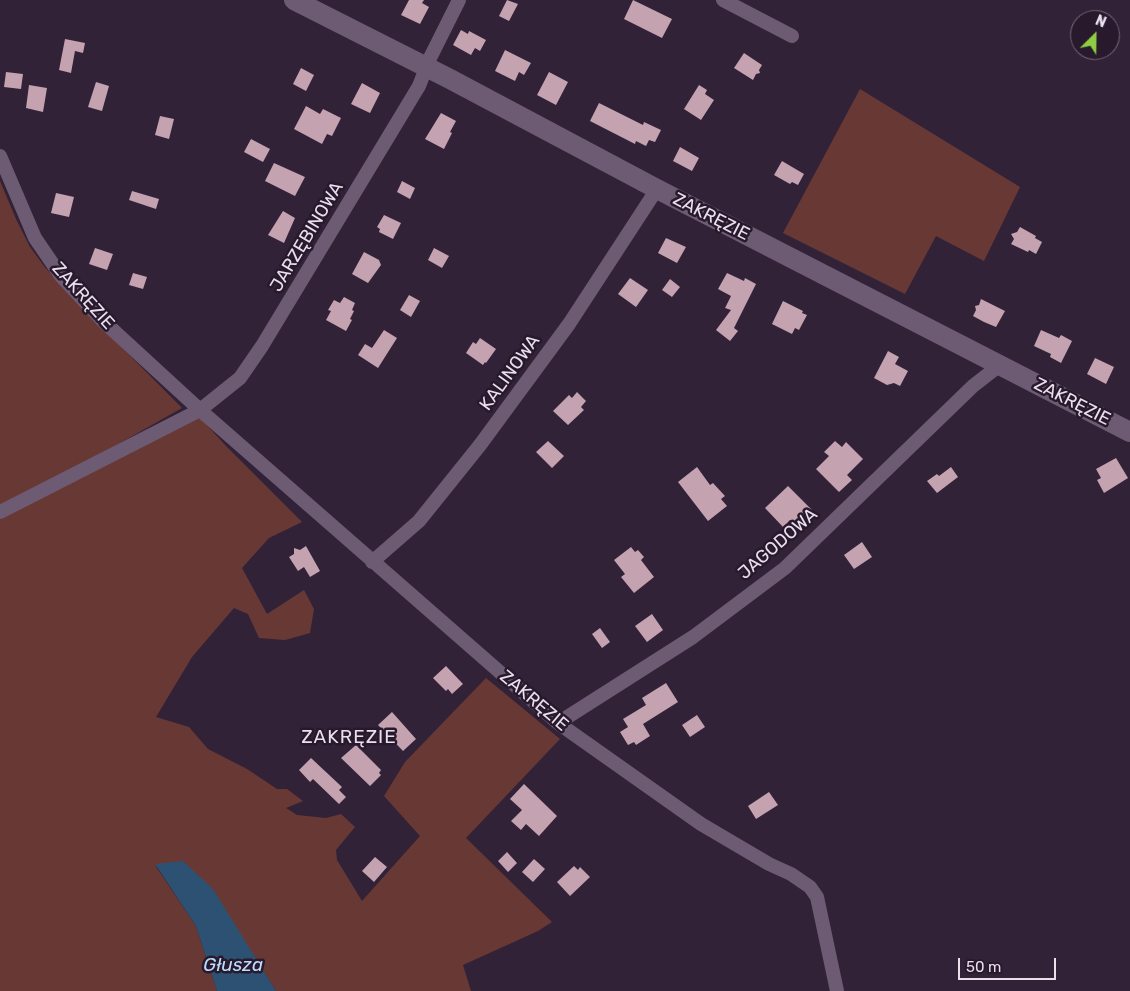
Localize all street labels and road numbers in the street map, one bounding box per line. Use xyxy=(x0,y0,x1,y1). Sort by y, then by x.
street label: JARZĘBINOWA xyxy=(266,178,348,296)
street label: ZAKRĘZIE xyxy=(669,189,753,245)
street label: ZAKRĘZIE xyxy=(47,258,119,334)
street label: KALINOWA xyxy=(475,331,545,415)
street label: ZAKRĘZIE xyxy=(1030,374,1114,430)
street label: JAGODOWA xyxy=(734,504,822,584)
street label: ZAKRĘZIE xyxy=(495,666,573,736)

